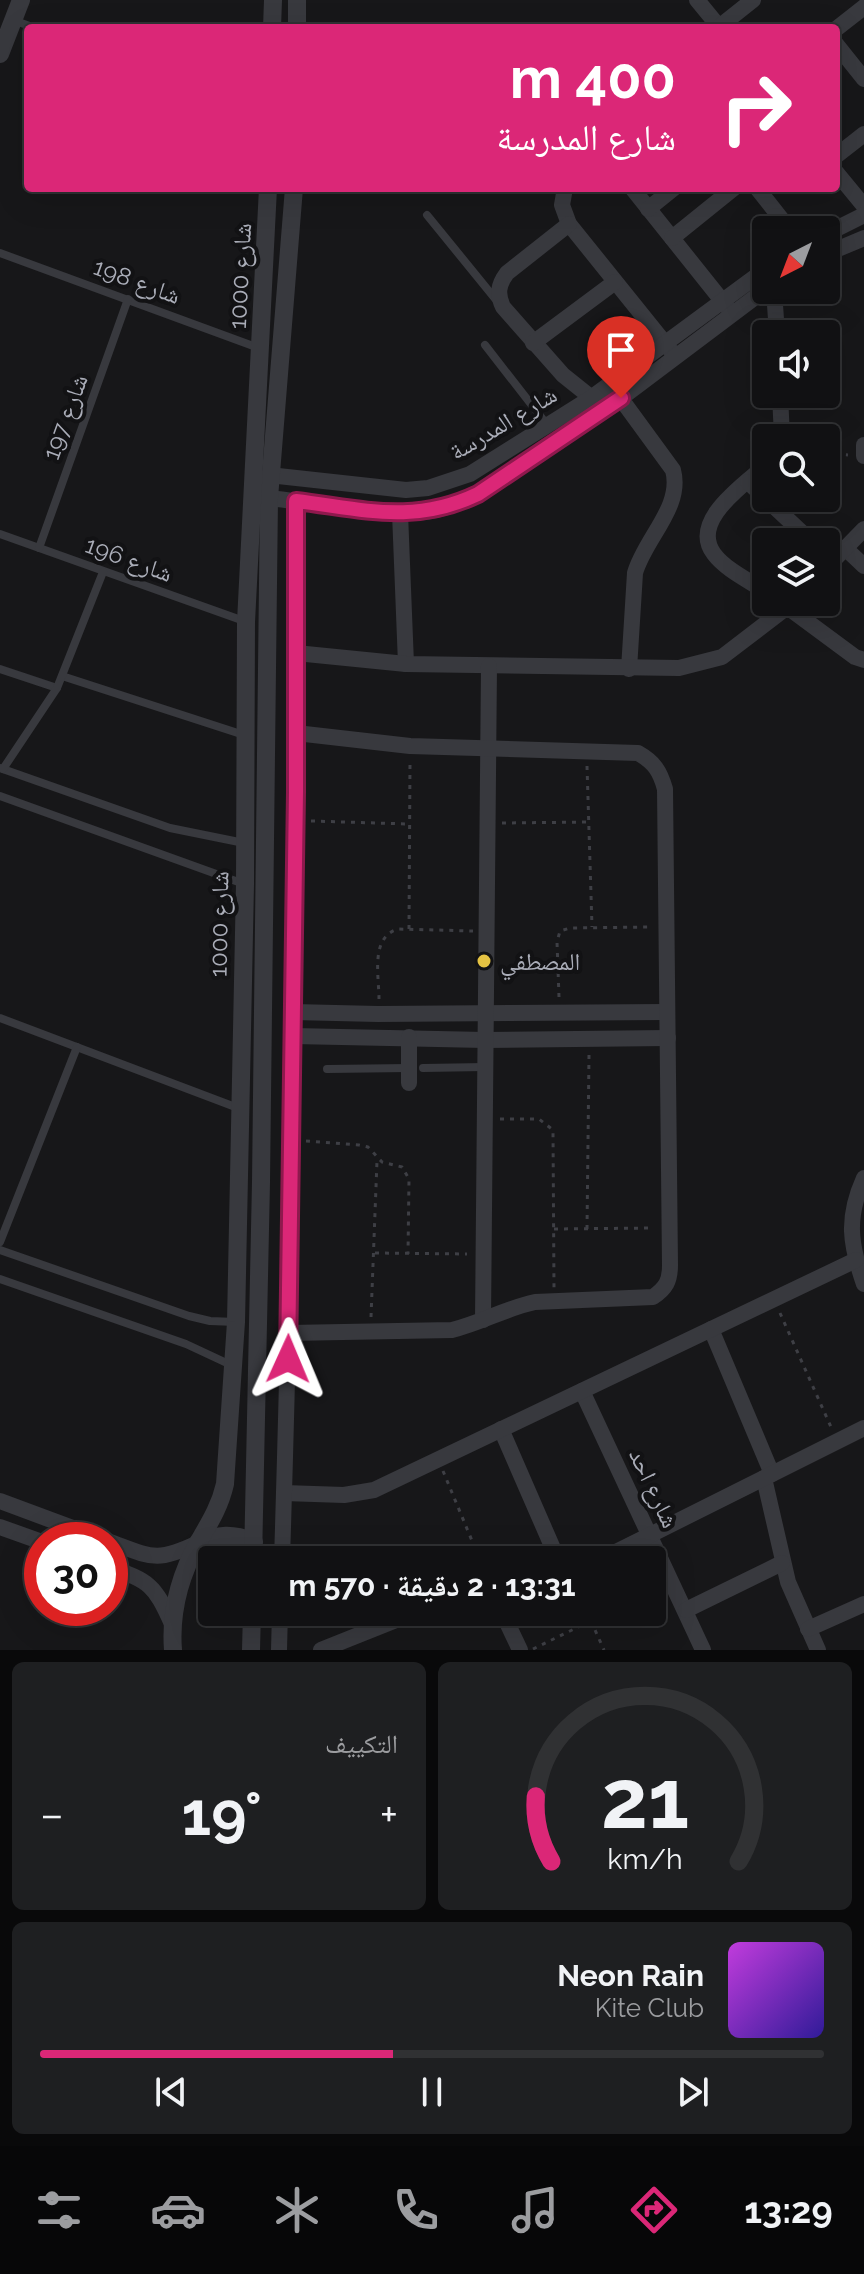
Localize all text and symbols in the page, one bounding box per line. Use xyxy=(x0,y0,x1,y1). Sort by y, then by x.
text: 400 m xyxy=(510,45,676,111)
icon: right xyxy=(704,56,808,160)
text: شارع المدرسة xyxy=(496,116,676,158)
north arrow xyxy=(752,216,840,304)
map controls xyxy=(752,216,840,616)
street label: شارع 1000 xyxy=(223,222,258,330)
street label: شارع 198 xyxy=(89,252,184,311)
pin xyxy=(587,316,655,398)
button: sound xyxy=(752,320,840,408)
icon: arrive xyxy=(599,328,643,372)
street label: شارع 197 xyxy=(36,370,95,464)
street label: شارع المدرسة xyxy=(444,380,562,467)
button: search xyxy=(752,424,840,512)
button: layers xyxy=(752,528,840,616)
street label: شارع 196 xyxy=(81,530,177,589)
street label: شارع 1000 xyxy=(204,871,235,977)
place label: المصطفي xyxy=(500,947,580,981)
marker: المصطفي xyxy=(475,952,493,970)
position arrow xyxy=(246,1317,330,1401)
street label: شارع احد xyxy=(622,1444,685,1533)
speed limit sign: 30 xyxy=(24,1522,128,1626)
text: 13:31 · 2 دقيقة · 570 m xyxy=(289,1568,575,1603)
text: التكييف xyxy=(325,1729,398,1759)
text: 21 xyxy=(601,1750,689,1847)
text: 19° xyxy=(182,1779,262,1849)
text: − xyxy=(40,1789,64,1840)
text: + xyxy=(380,1789,398,1840)
text: km/h xyxy=(607,1842,683,1876)
text: Neon Rain xyxy=(557,1958,704,1993)
text: Kite Club xyxy=(595,1993,704,2023)
icon: previous xyxy=(149,2070,193,2114)
icon: pause xyxy=(410,2070,454,2114)
icon: next xyxy=(671,2070,715,2114)
icon: filters xyxy=(31,2182,87,2238)
icon: car xyxy=(150,2182,206,2238)
icon: climate xyxy=(269,2182,325,2238)
icon: phone xyxy=(388,2182,444,2238)
icon: music xyxy=(507,2182,563,2238)
icon: directions xyxy=(626,2182,682,2238)
text: 13:29 xyxy=(744,2189,833,2231)

